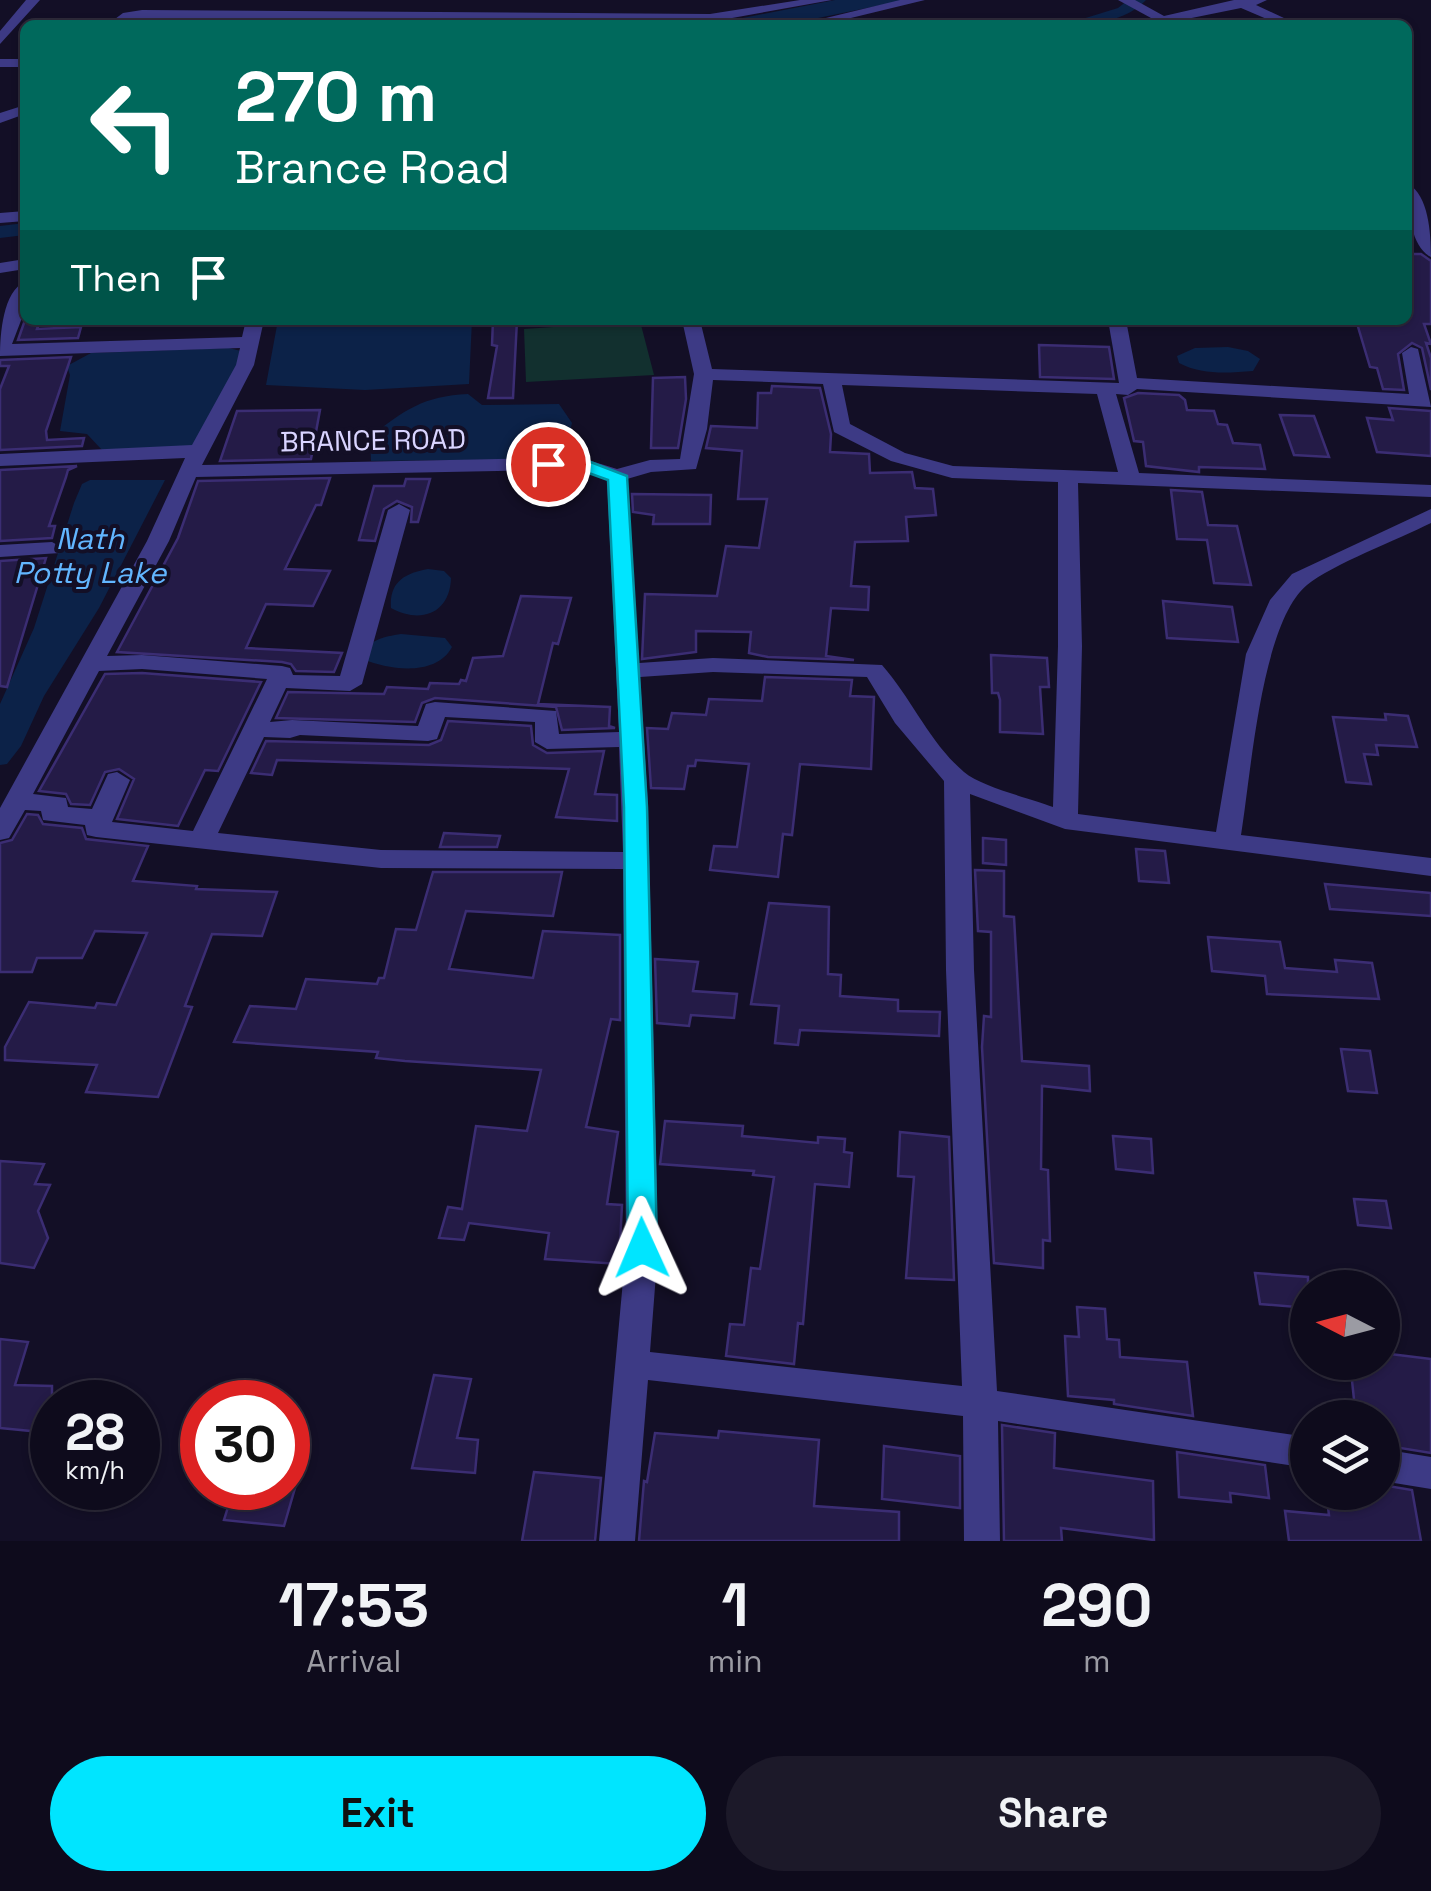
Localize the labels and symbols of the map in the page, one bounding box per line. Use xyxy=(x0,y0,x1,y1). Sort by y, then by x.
street label: BRANCE ROAD xyxy=(280,420,466,460)
pin xyxy=(506,422,591,507)
water label: Nath Potty Lake xyxy=(14,519,167,592)
position arrow xyxy=(590,1196,694,1300)
north arrow xyxy=(1290,1270,1400,1380)
speed limit sign: 30 xyxy=(180,1380,310,1510)

